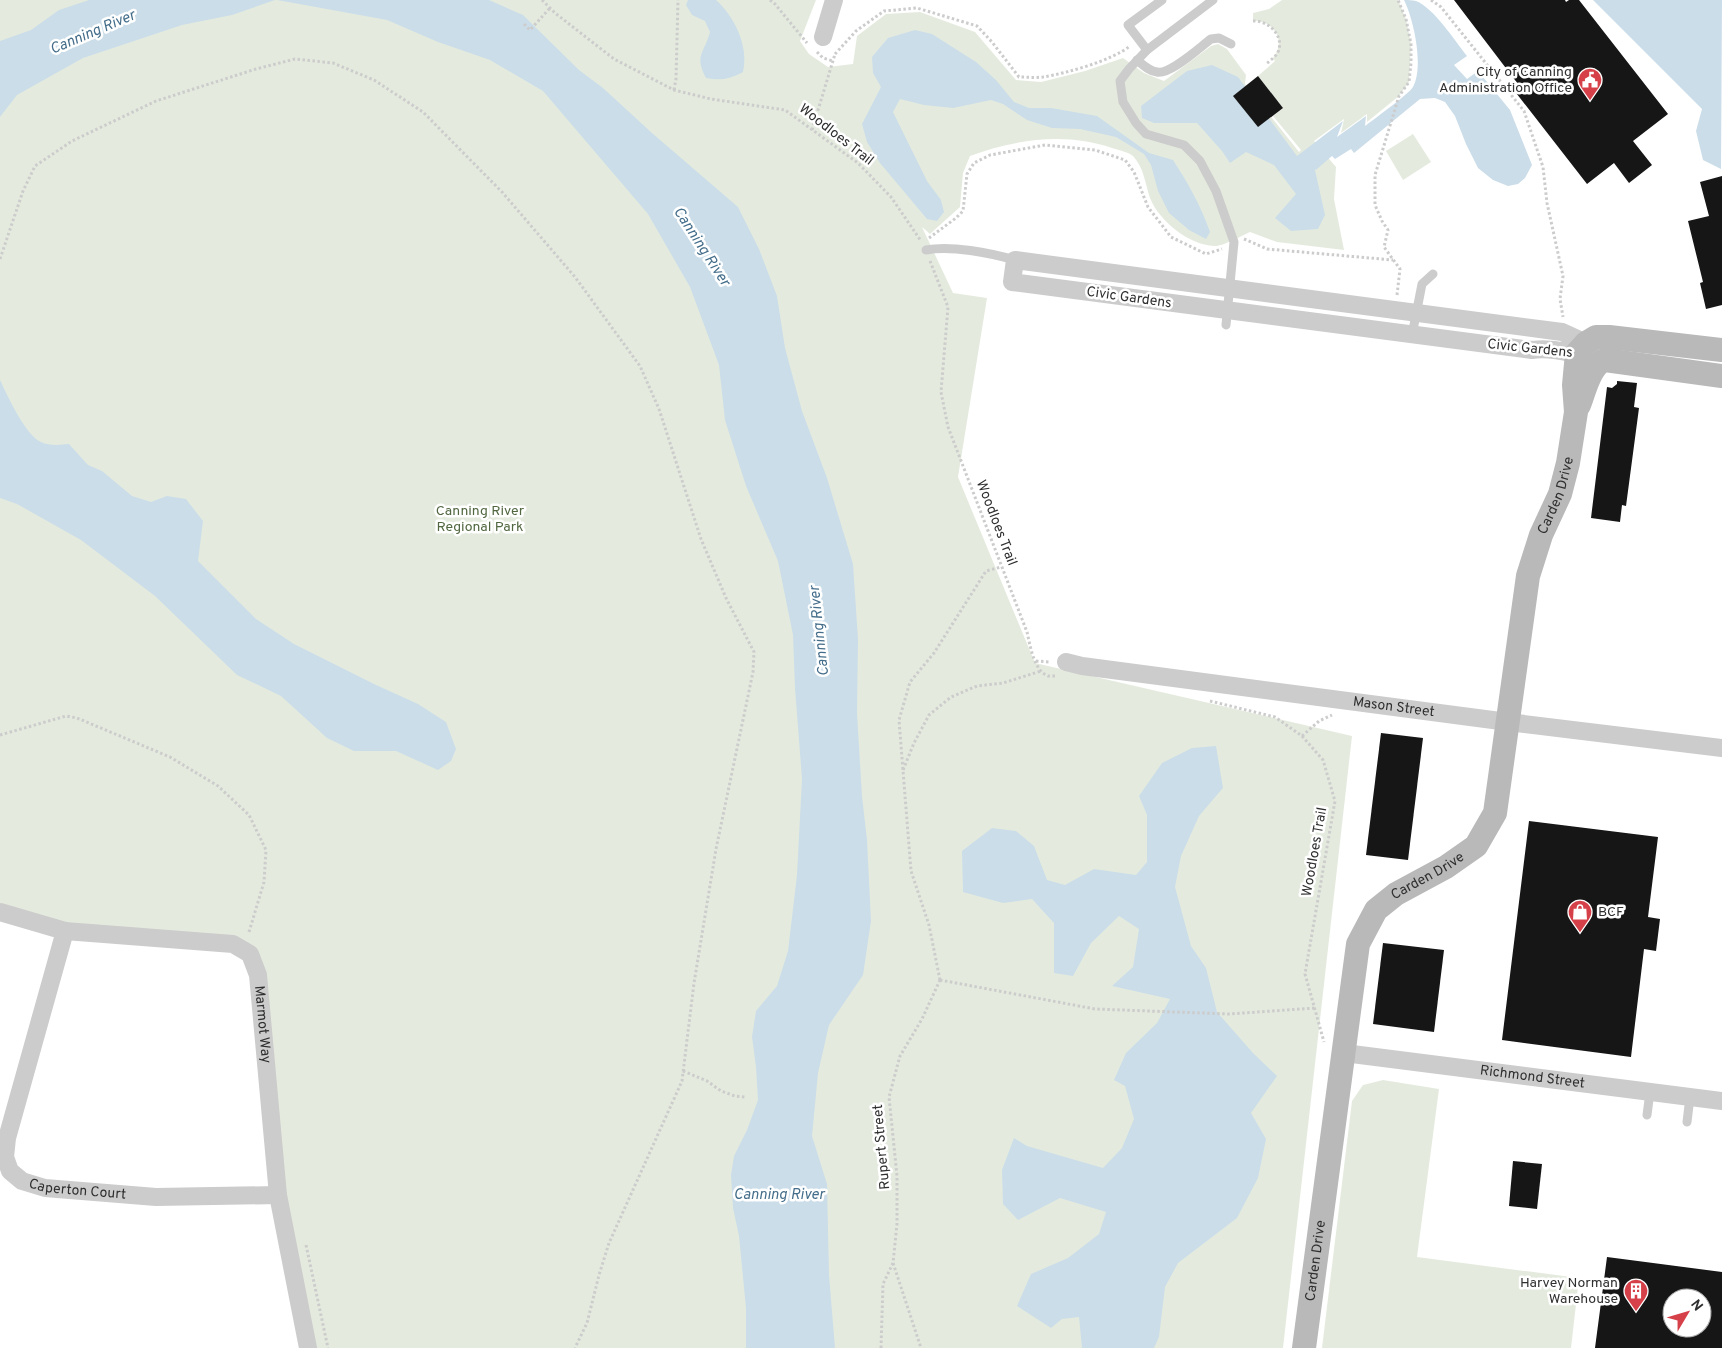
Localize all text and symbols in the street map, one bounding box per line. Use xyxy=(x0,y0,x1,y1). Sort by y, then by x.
water label: Canning River xyxy=(47,6,140,60)
place label: City of Canning Administration Office xyxy=(1439,64,1572,97)
public building icon: City of Canning Administration Office xyxy=(1577,67,1603,101)
street label: Woodloes Trail xyxy=(795,100,877,170)
water label: Canning River xyxy=(668,204,734,291)
street label: Civic Gardens xyxy=(1085,284,1173,312)
street label: Civic Gardens xyxy=(1486,336,1574,362)
street label: Carden Drive xyxy=(1534,456,1577,537)
street label: Woodloes Trail xyxy=(972,478,1020,568)
park label: Canning River Regional Park xyxy=(436,503,525,536)
water label: Canning River xyxy=(806,584,834,677)
street label: Mason Street xyxy=(1352,693,1436,721)
street label: Woodloes Trail xyxy=(1299,806,1331,898)
street label: Carden Drive xyxy=(1388,848,1468,904)
shop icon: BCF xyxy=(1567,899,1593,933)
place label: BCF xyxy=(1598,904,1624,921)
street label: Marmot Way xyxy=(250,985,274,1064)
street label: Richmond Street xyxy=(1479,1062,1586,1092)
street label: Rupert Street xyxy=(870,1104,894,1190)
street label: Caperton Court xyxy=(27,1175,127,1203)
water label: Canning River xyxy=(734,1186,826,1205)
street label: Carden Drive xyxy=(1302,1219,1329,1302)
place label: Harvey Norman Warehouse xyxy=(1520,1275,1618,1308)
building icon: Harvey Norman Warehouse xyxy=(1623,1278,1649,1312)
north arrow xyxy=(1662,1288,1712,1338)
text: N xyxy=(1686,1297,1706,1315)

